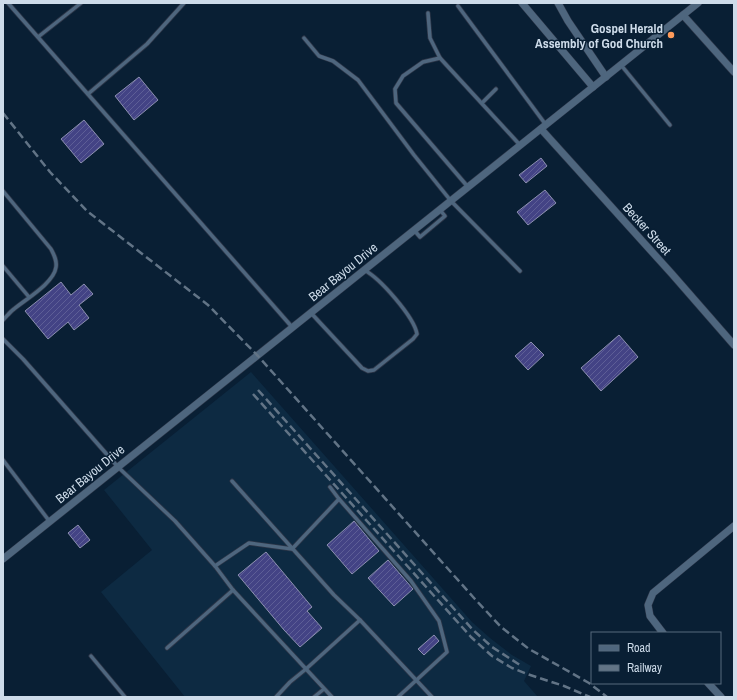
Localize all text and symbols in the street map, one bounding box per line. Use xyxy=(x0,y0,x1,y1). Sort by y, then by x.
place label: Gospel Herald Assembly of God Church xyxy=(535,20,663,52)
marker: Gospel Herald Assembly of God Church xyxy=(666,30,676,40)
street label: Becker Street xyxy=(619,199,675,259)
street label: Bear Bayou Drive xyxy=(305,239,381,305)
street label: Bear Bayou Drive xyxy=(52,441,128,507)
legend xyxy=(591,632,721,684)
text: Road xyxy=(627,640,651,656)
text: Railway xyxy=(627,660,662,676)

